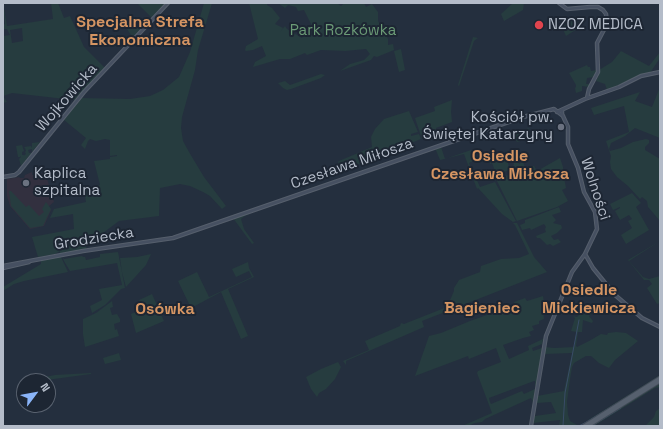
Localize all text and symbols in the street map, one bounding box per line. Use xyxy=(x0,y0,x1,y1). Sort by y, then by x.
district label: Specjalna Strefa Ekonomiczna xyxy=(76,13,204,51)
place label: NZOZ MEDICA xyxy=(548,16,643,34)
marker: NZOZ MEDICA xyxy=(533,19,545,31)
park label: Park Rozkówka xyxy=(290,22,396,40)
street label: Wojkowicka xyxy=(33,60,101,136)
place label: Kościół pw. Świętej Katarzyny xyxy=(423,109,553,144)
marker: Kościół pw. Świętej Katarzyny xyxy=(556,122,566,132)
street label: Czesława Miłosza xyxy=(289,135,415,193)
district label: Osiedle Czesława Miłosza xyxy=(431,147,569,185)
street label: Wolności xyxy=(576,155,614,223)
place label: Kaplica szpitalna xyxy=(34,165,100,200)
marker: Kaplica szpitalna xyxy=(21,178,31,188)
street label: Grodziecka xyxy=(53,224,135,254)
district label: Osiedle Mickiewicza xyxy=(542,281,636,319)
district label: Bagieniec xyxy=(444,299,520,319)
district label: Osówka xyxy=(135,300,195,320)
north arrow xyxy=(16,373,56,413)
text: N xyxy=(37,380,53,394)

